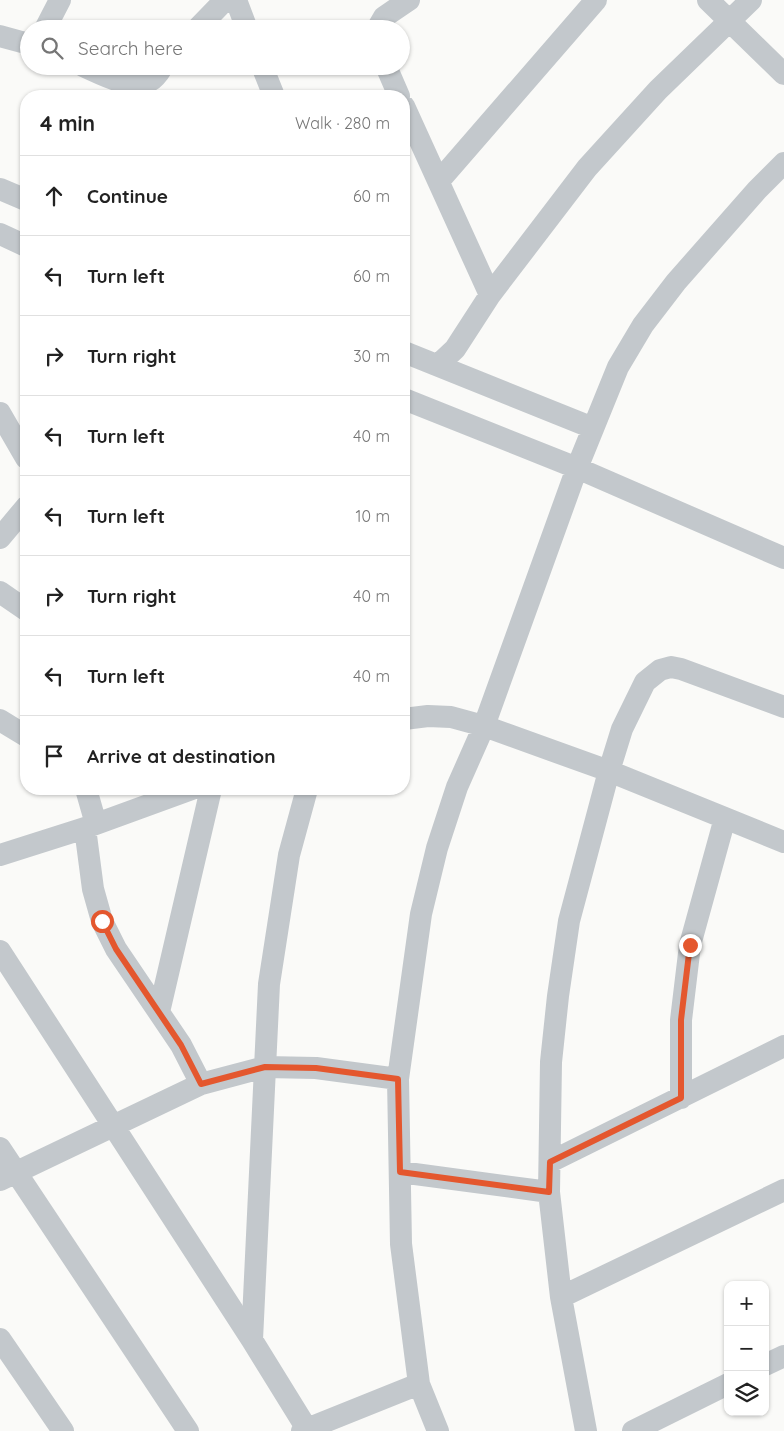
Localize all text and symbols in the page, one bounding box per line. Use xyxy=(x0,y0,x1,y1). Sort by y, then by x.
search box xyxy=(20,20,410,75)
icon: search xyxy=(38,34,66,62)
text: Search here xyxy=(78,36,183,60)
text: 4 min xyxy=(40,110,95,136)
text: Walk · 280 m xyxy=(295,113,390,133)
icon: ahead xyxy=(40,182,68,210)
text: Continue xyxy=(87,184,168,208)
text: 60 m xyxy=(353,186,390,206)
icon: left xyxy=(40,262,68,290)
text: Turn left xyxy=(87,264,165,288)
text: 60 m xyxy=(353,266,390,286)
icon: right xyxy=(40,342,68,370)
text: Turn right xyxy=(87,344,176,368)
text: 30 m xyxy=(353,346,390,366)
icon: left xyxy=(40,422,68,450)
text: Turn left xyxy=(87,424,165,448)
text: 40 m xyxy=(353,426,390,446)
icon: left xyxy=(40,502,68,530)
text: Turn left xyxy=(87,504,165,528)
text: 10 m xyxy=(356,506,390,526)
icon: right xyxy=(40,582,68,610)
text: Turn right xyxy=(87,584,176,608)
text: 40 m xyxy=(353,586,390,606)
icon: left xyxy=(40,662,68,690)
text: Turn left xyxy=(87,664,165,688)
text: 40 m xyxy=(353,666,390,686)
icon: arrive xyxy=(40,742,68,770)
text: Arrive at destination xyxy=(87,744,276,768)
route start xyxy=(91,910,114,933)
route end xyxy=(679,934,702,957)
map controls xyxy=(724,1281,769,1416)
button: + xyxy=(724,1281,769,1326)
button: − xyxy=(724,1326,769,1371)
button: layers xyxy=(724,1371,769,1416)

